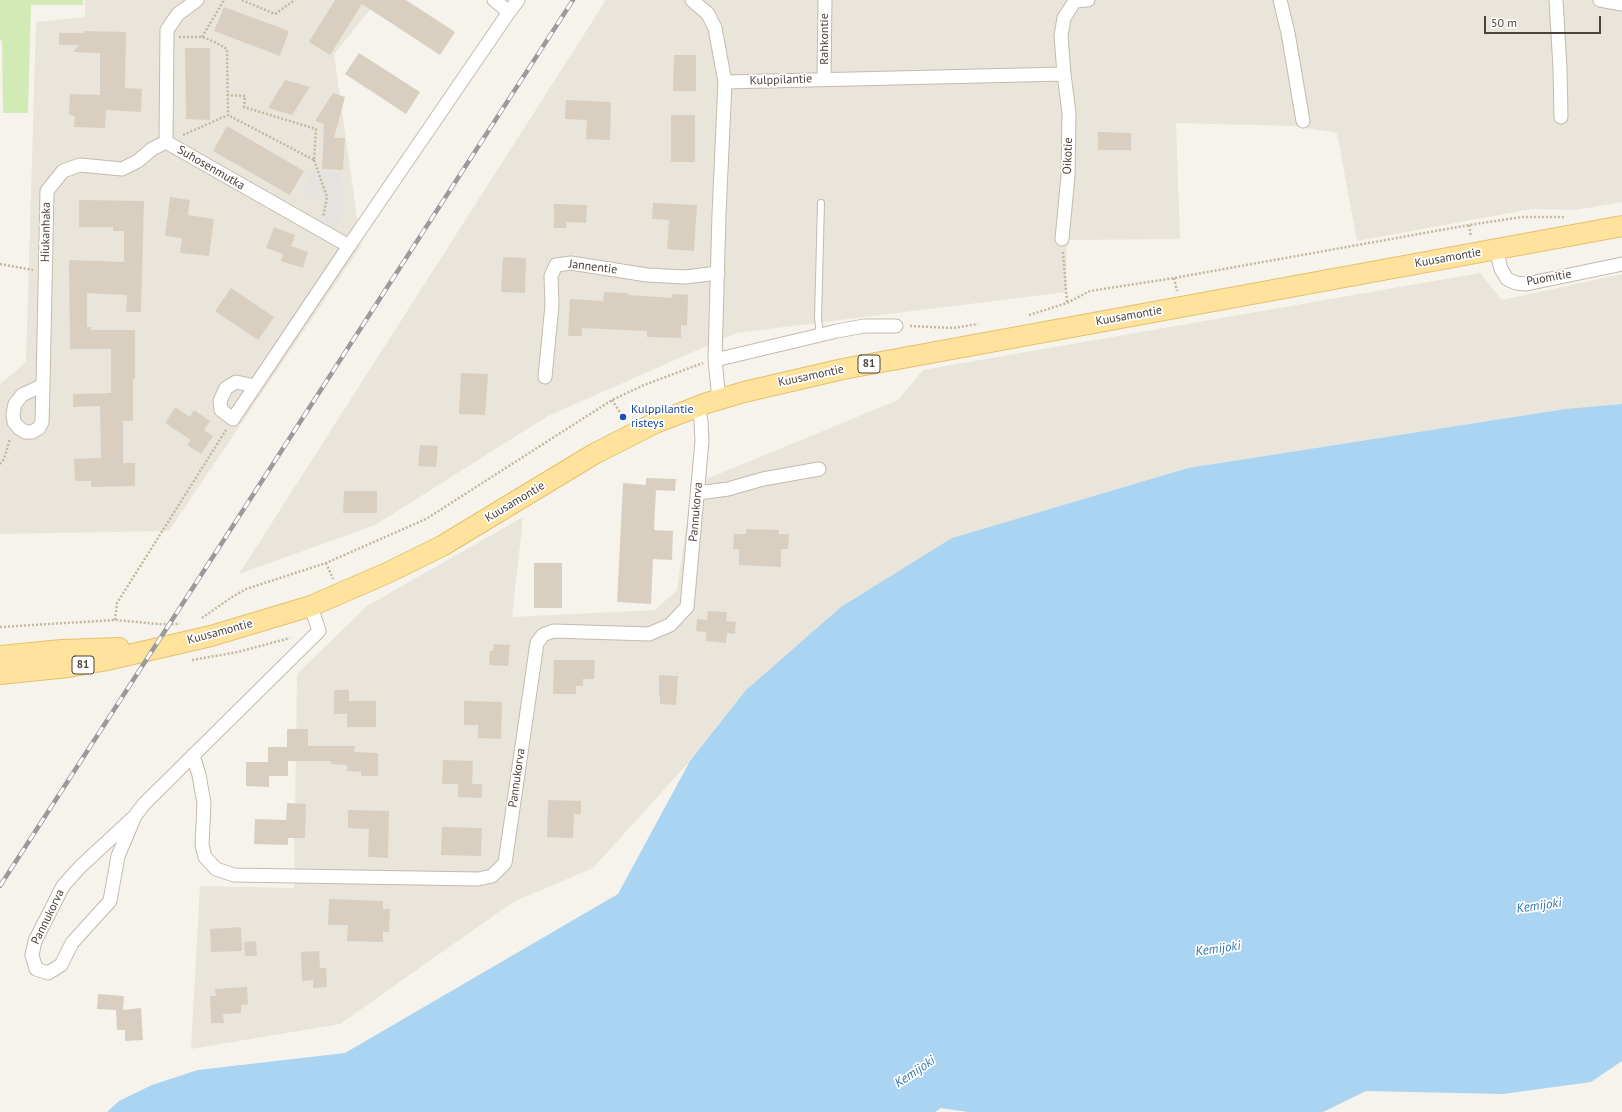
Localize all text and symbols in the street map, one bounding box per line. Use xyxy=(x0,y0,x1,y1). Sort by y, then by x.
scale bar xyxy=(1486,8,1603,34)
street label: Rahkontie xyxy=(818,13,832,65)
text: 50 m xyxy=(1491,15,1517,30)
street label: Kulppilantie xyxy=(749,72,813,88)
street label: Oikotie xyxy=(1060,137,1076,175)
street label: Suhosenmutka xyxy=(175,143,247,193)
street label: Hiukanhaka xyxy=(38,202,54,262)
street label: Kuusamontie xyxy=(1414,245,1482,271)
street label: Jannentie xyxy=(568,257,618,277)
street label: Puomitie xyxy=(1525,267,1573,289)
street label: Kuusamontie xyxy=(1095,303,1163,329)
road number: 81 xyxy=(858,355,880,373)
street label: Kuusamontie xyxy=(777,362,845,390)
place label: Kulppilantie risteys xyxy=(631,403,694,431)
marker: Kulppilantie risteys xyxy=(618,412,628,422)
street label: Kuusamontie xyxy=(483,479,547,525)
street label: Pannukorva xyxy=(686,482,706,542)
street label: Kuusamontie xyxy=(186,616,254,648)
road number: 81 xyxy=(72,656,94,674)
street label: Pannukorva xyxy=(506,747,528,809)
street label: Pannukorva xyxy=(28,887,68,947)
water label: Kemijoki xyxy=(1515,895,1563,917)
water label: Kemijoki xyxy=(1194,938,1242,960)
water label: Kemijoki xyxy=(892,1053,938,1091)

